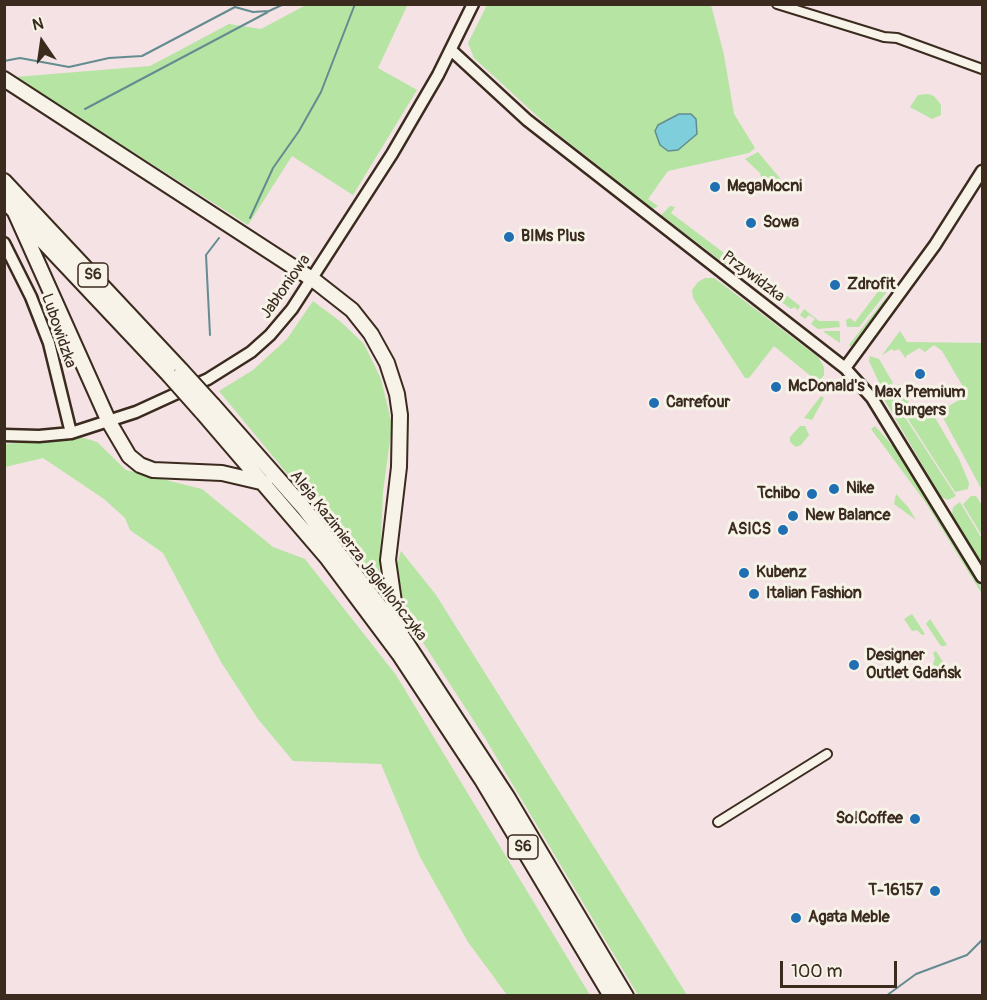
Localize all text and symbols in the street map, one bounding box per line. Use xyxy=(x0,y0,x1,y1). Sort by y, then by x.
north arrow xyxy=(12,12,72,72)
text: N xyxy=(30,14,45,35)
place label: MegaMocni xyxy=(727,177,802,197)
marker: MegaMocni xyxy=(708,180,722,194)
place label: Sowa xyxy=(763,213,799,233)
marker: Sowa xyxy=(744,216,758,230)
place label: BIMs Plus xyxy=(521,227,585,247)
marker: BIMs Plus xyxy=(502,230,516,244)
street label: Przywidzka xyxy=(718,247,788,307)
street label: Jabłoniowa xyxy=(257,251,315,323)
road number: S6 xyxy=(78,263,108,287)
place label: Zdrofit xyxy=(847,275,896,295)
marker: Zdrofit xyxy=(828,278,842,292)
street label: Lubowidzka xyxy=(36,291,80,371)
marker: Max Premium Burgers xyxy=(913,367,927,381)
place label: McDonald's xyxy=(788,377,865,397)
marker: McDonald's xyxy=(769,380,783,394)
place label: Max Premium Burgers xyxy=(875,383,965,421)
place label: Carrefour xyxy=(666,393,730,413)
marker: Carrefour xyxy=(647,396,661,410)
street label: Aleja Kazimierza Jagiellończyka xyxy=(285,467,431,645)
place label: Nike xyxy=(846,479,874,499)
marker: Nike xyxy=(827,482,841,496)
place label: Tchibo xyxy=(757,484,800,504)
marker: Tchibo xyxy=(805,487,819,501)
place label: New Balance xyxy=(805,506,890,526)
marker: New Balance xyxy=(786,509,800,523)
place label: ASICS xyxy=(728,520,771,540)
marker: ASICS xyxy=(776,523,790,537)
place label: Kubenz xyxy=(756,563,807,583)
marker: Kubenz xyxy=(737,566,751,580)
place label: Italian Fashion xyxy=(766,584,862,604)
marker: Italian Fashion xyxy=(747,587,761,601)
place label: Designer Outlet Gdańsk xyxy=(866,646,961,684)
marker: Designer Outlet Gdańsk xyxy=(847,658,861,672)
place label: So!Coffee xyxy=(836,809,903,829)
marker: So!Coffee xyxy=(908,812,922,826)
road number: S6 xyxy=(508,835,538,859)
place label: T-16157 xyxy=(868,881,923,901)
marker: T-16157 xyxy=(928,884,942,898)
place label: Agata Meble xyxy=(808,908,890,928)
marker: Agata Meble xyxy=(789,911,803,925)
scale bar xyxy=(783,949,900,987)
text: 100 m xyxy=(791,960,843,983)

